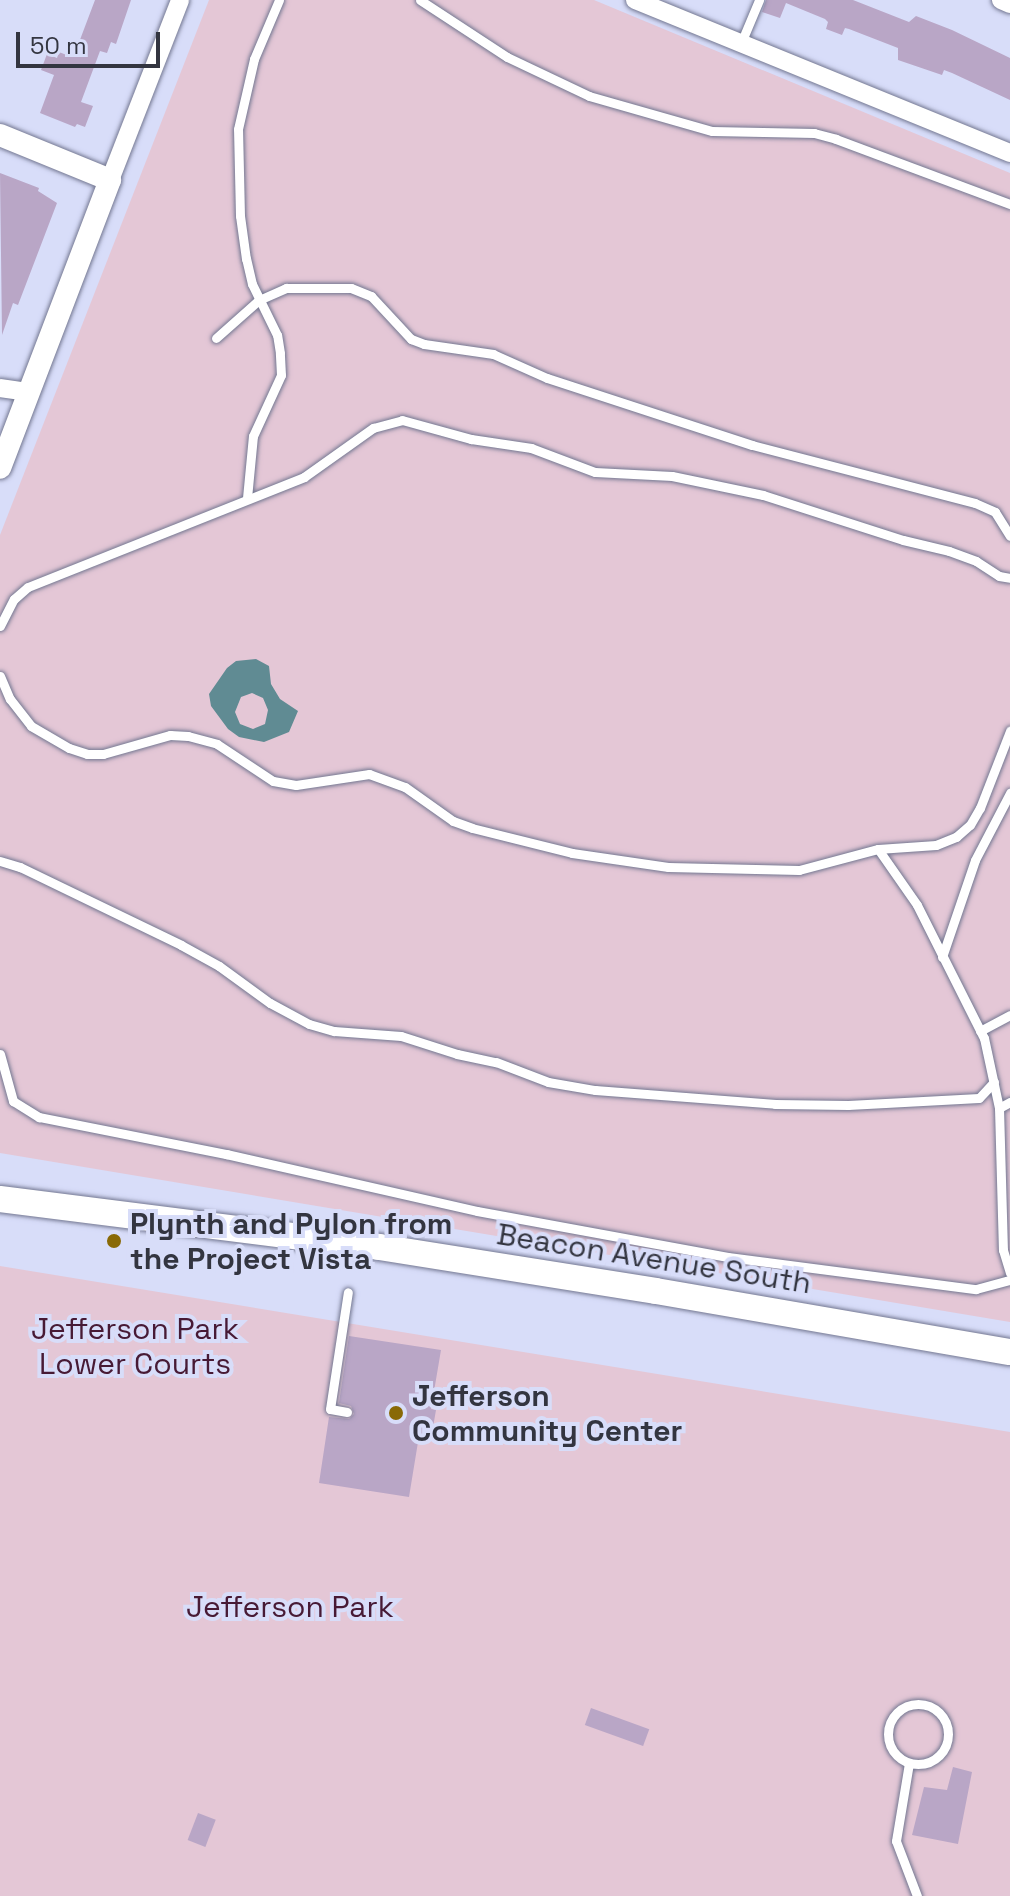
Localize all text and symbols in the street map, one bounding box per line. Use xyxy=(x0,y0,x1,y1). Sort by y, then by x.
scale bar xyxy=(20,16,164,66)
text: 50 m xyxy=(30,30,87,61)
place label: Plynth and Pylon from the Project Vista xyxy=(130,1206,452,1276)
street label: Beacon Avenue South xyxy=(494,1216,814,1302)
marker: Plynth and Pylon from the Project Vista xyxy=(105,1232,123,1250)
park label: Jefferson Park Lower Courts xyxy=(31,1311,239,1382)
place label: Jefferson Community Center xyxy=(412,1378,682,1448)
marker: Jefferson Community Center xyxy=(387,1404,405,1422)
park label: Jefferson Park xyxy=(186,1589,394,1625)

